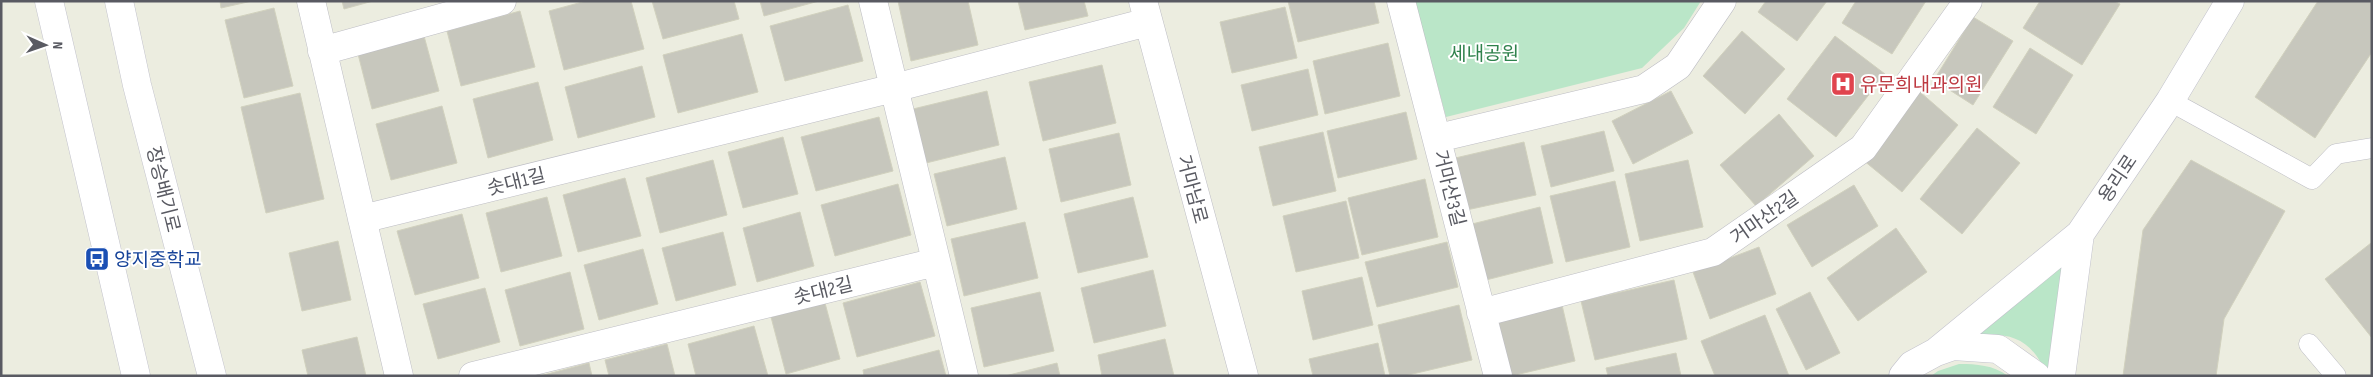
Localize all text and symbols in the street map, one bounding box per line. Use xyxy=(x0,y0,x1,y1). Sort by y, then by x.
north arrow xyxy=(20,20,70,70)
text: N xyxy=(49,41,66,49)
park label: 세내공원 xyxy=(1449,43,1519,66)
hospital icon: 유문희내과의원 xyxy=(1830,71,1856,97)
place label: 유문희내과의원 xyxy=(1860,74,1982,97)
street label: 장승배기로 xyxy=(141,144,184,235)
street label: 거마산3길 xyxy=(1428,148,1469,229)
street label: 용리로 xyxy=(2094,151,2142,207)
street label: 거마남로 xyxy=(1171,153,1212,226)
street label: 솟대1길 xyxy=(485,164,548,201)
street label: 거마산2길 xyxy=(1726,187,1803,250)
bus stop icon: 양지중학교 xyxy=(84,246,110,272)
place label: 양지중학교 xyxy=(114,249,201,272)
street label: 솟대2길 xyxy=(791,273,855,310)

